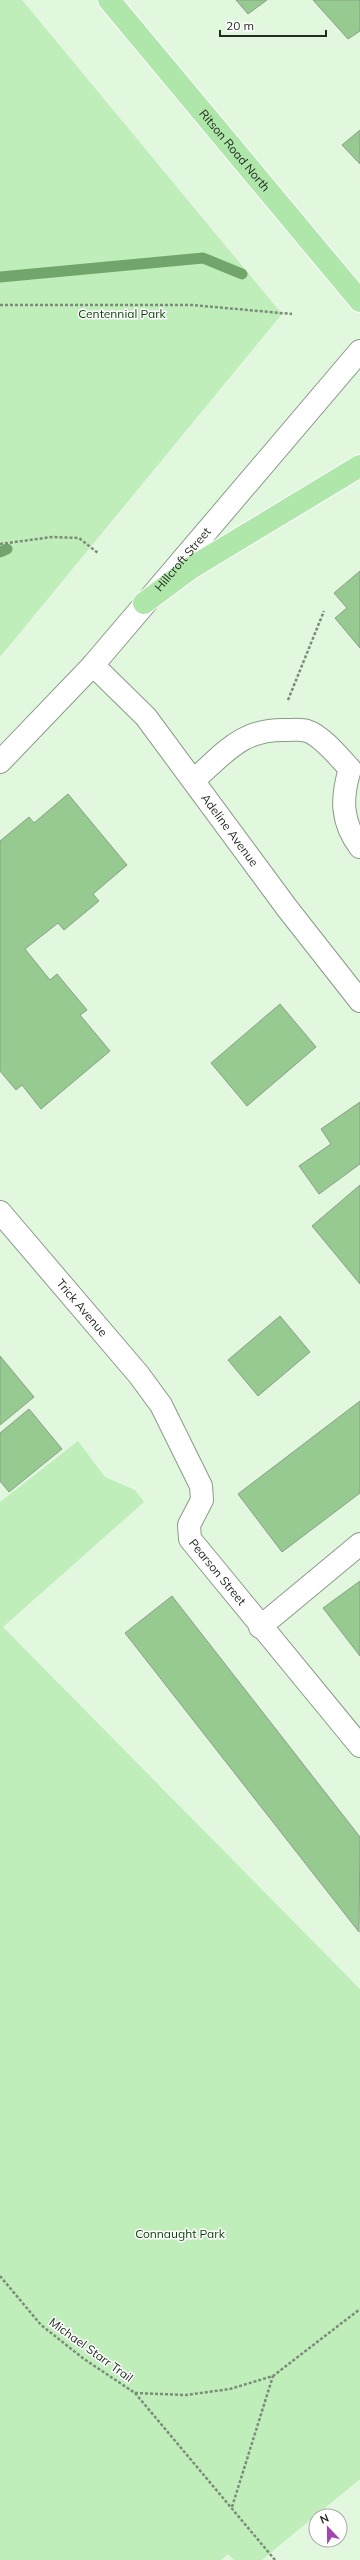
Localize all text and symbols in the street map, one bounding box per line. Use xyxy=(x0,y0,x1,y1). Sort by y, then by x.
scale bar xyxy=(220,12,326,38)
text: 20 m xyxy=(226,18,254,33)
street label: Ritson Road North xyxy=(196,106,274,194)
park label: Centennial Park xyxy=(78,306,167,321)
street label: Hillcroft Street xyxy=(151,524,214,594)
street label: Adeline Avenue xyxy=(198,791,262,869)
street label: Trick Avenue xyxy=(53,1276,111,1339)
street label: Pearson Street xyxy=(186,1536,249,1608)
park label: Connaught Park xyxy=(135,2226,226,2241)
street label: Michael Starr Trail xyxy=(46,2314,136,2385)
north arrow xyxy=(308,2508,348,2548)
text: N xyxy=(318,2511,331,2527)

